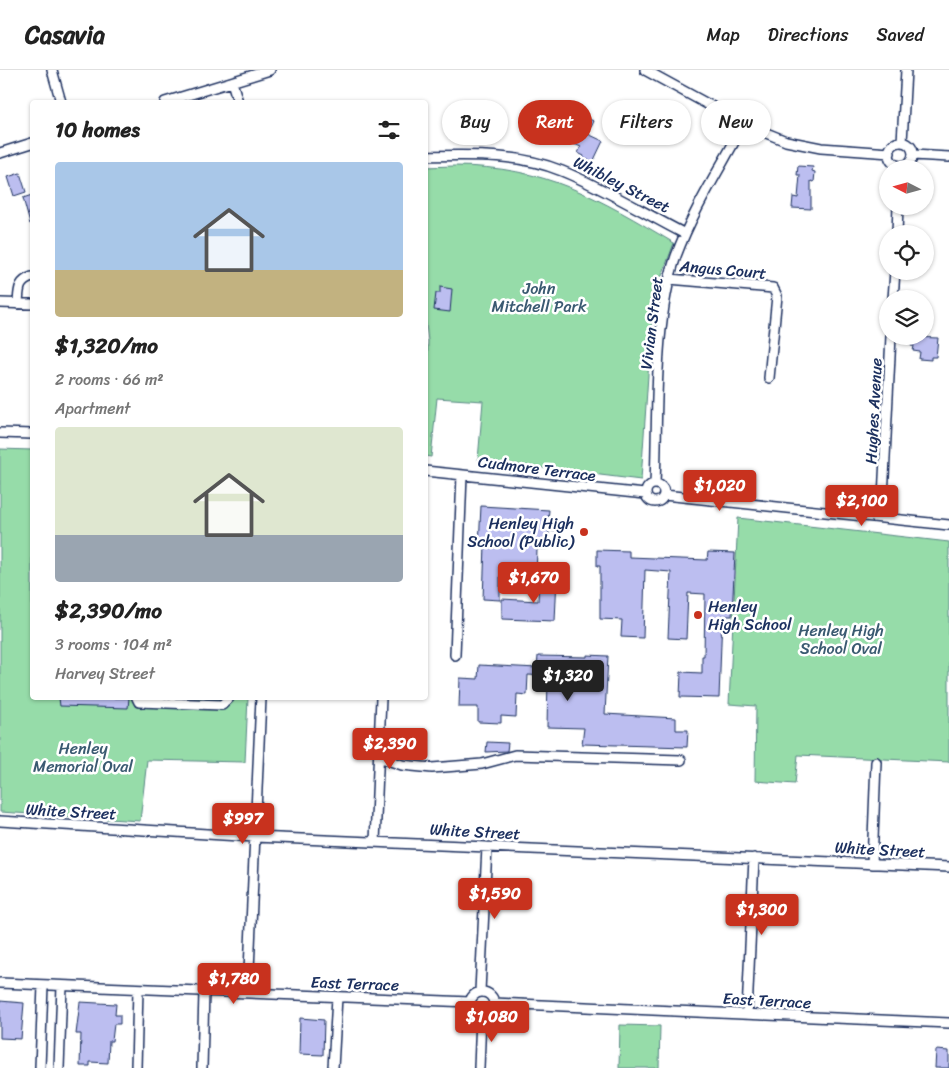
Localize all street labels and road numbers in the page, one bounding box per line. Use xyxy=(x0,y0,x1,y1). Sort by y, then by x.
street label: Whibley Street xyxy=(568,148,675,221)
street label: Angus Court xyxy=(677,251,767,288)
street label: Vivian Street xyxy=(631,275,672,371)
street label: Hughes Avenue xyxy=(856,357,891,465)
street label: Cudmore Terrace xyxy=(476,447,598,490)
street label: White Street xyxy=(25,795,117,828)
street label: White Street xyxy=(429,815,521,848)
street label: White Street xyxy=(834,833,926,866)
street label: East Terrace xyxy=(310,967,400,1000)
street label: East Terrace xyxy=(722,984,812,1017)

